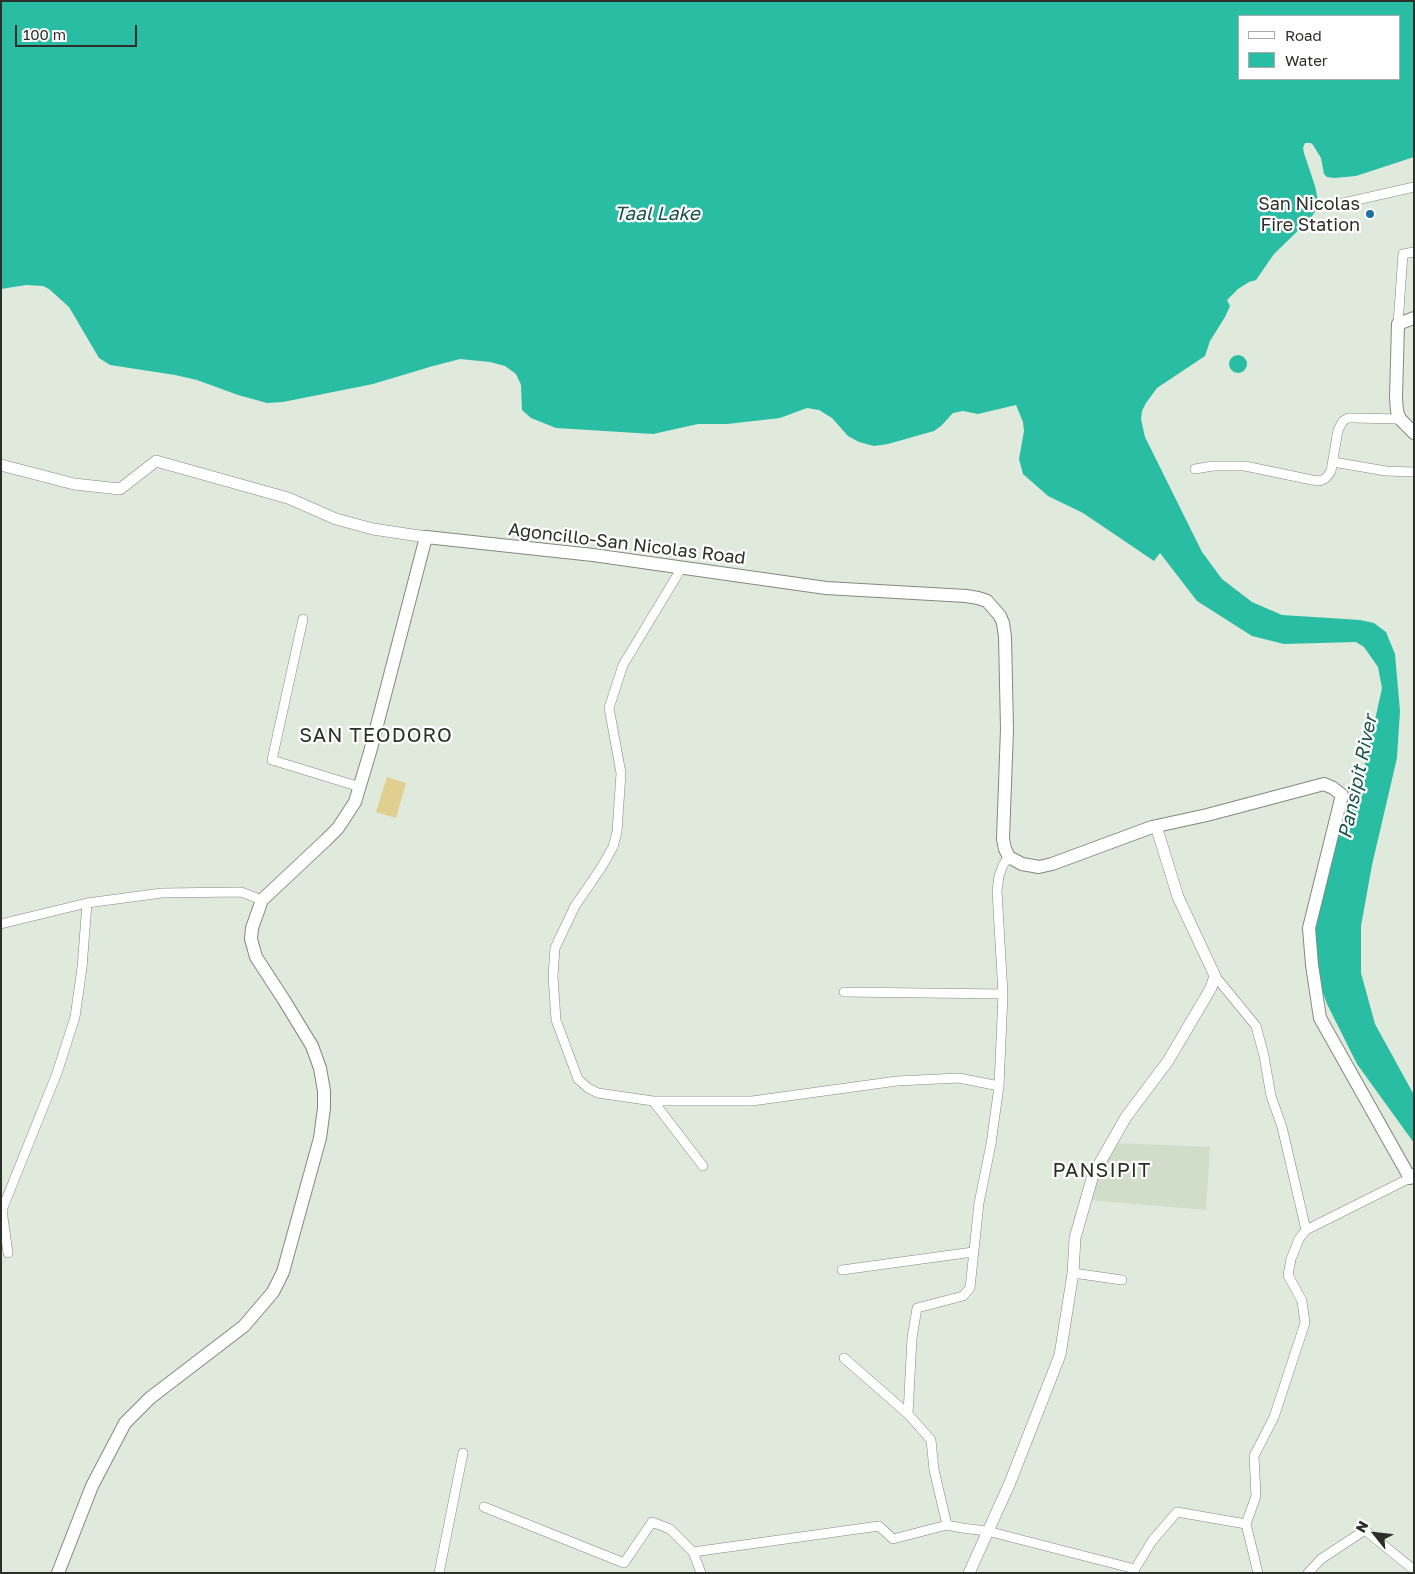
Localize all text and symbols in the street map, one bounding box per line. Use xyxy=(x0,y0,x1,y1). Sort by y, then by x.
scale bar xyxy=(18,15,140,47)
legend xyxy=(1238,15,1400,80)
text: 100 m xyxy=(23,25,66,43)
text: Road xyxy=(1285,26,1322,44)
text: Water xyxy=(1285,51,1328,69)
place label: San Nicolas Fire Station xyxy=(1258,193,1360,235)
water label: Taal Lake xyxy=(614,203,700,225)
marker: San Nicolas Fire Station xyxy=(1364,208,1376,220)
street label: Agoncillo-San Nicolas Road xyxy=(507,519,747,569)
water label: Pansipit River xyxy=(1334,713,1382,841)
district label: SAN TEODORO xyxy=(298,724,454,748)
district label: PANSIPIT xyxy=(1052,1159,1152,1183)
north arrow xyxy=(1350,1509,1400,1559)
text: N xyxy=(1351,1518,1371,1535)

